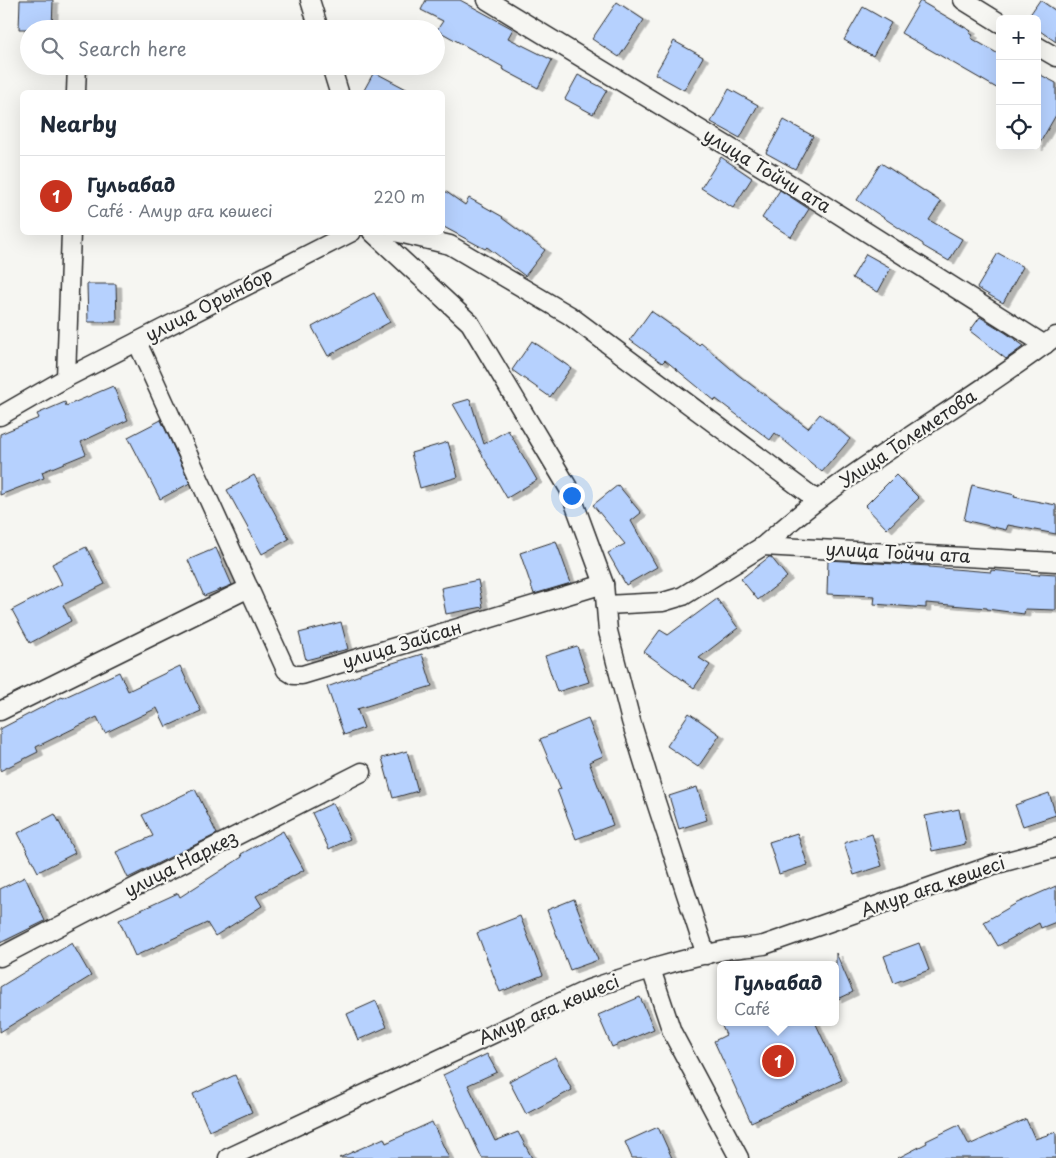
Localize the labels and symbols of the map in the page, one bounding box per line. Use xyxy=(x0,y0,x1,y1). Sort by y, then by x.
street label: улица Тойчи ата xyxy=(699,121,837,219)
street label: улица Орынбор xyxy=(140,260,277,347)
street label: Улица Толеметова xyxy=(833,381,982,494)
your location xyxy=(559,483,585,509)
street label: улица Тойчи ата xyxy=(825,534,972,569)
street label: улица Зайсан xyxy=(339,613,465,675)
street label: улица Наркез xyxy=(119,822,242,903)
street label: Амур аға көшесі xyxy=(857,848,1008,923)
street label: Амур аға көшесі xyxy=(474,967,623,1051)
pin: 1 xyxy=(762,1042,794,1080)

